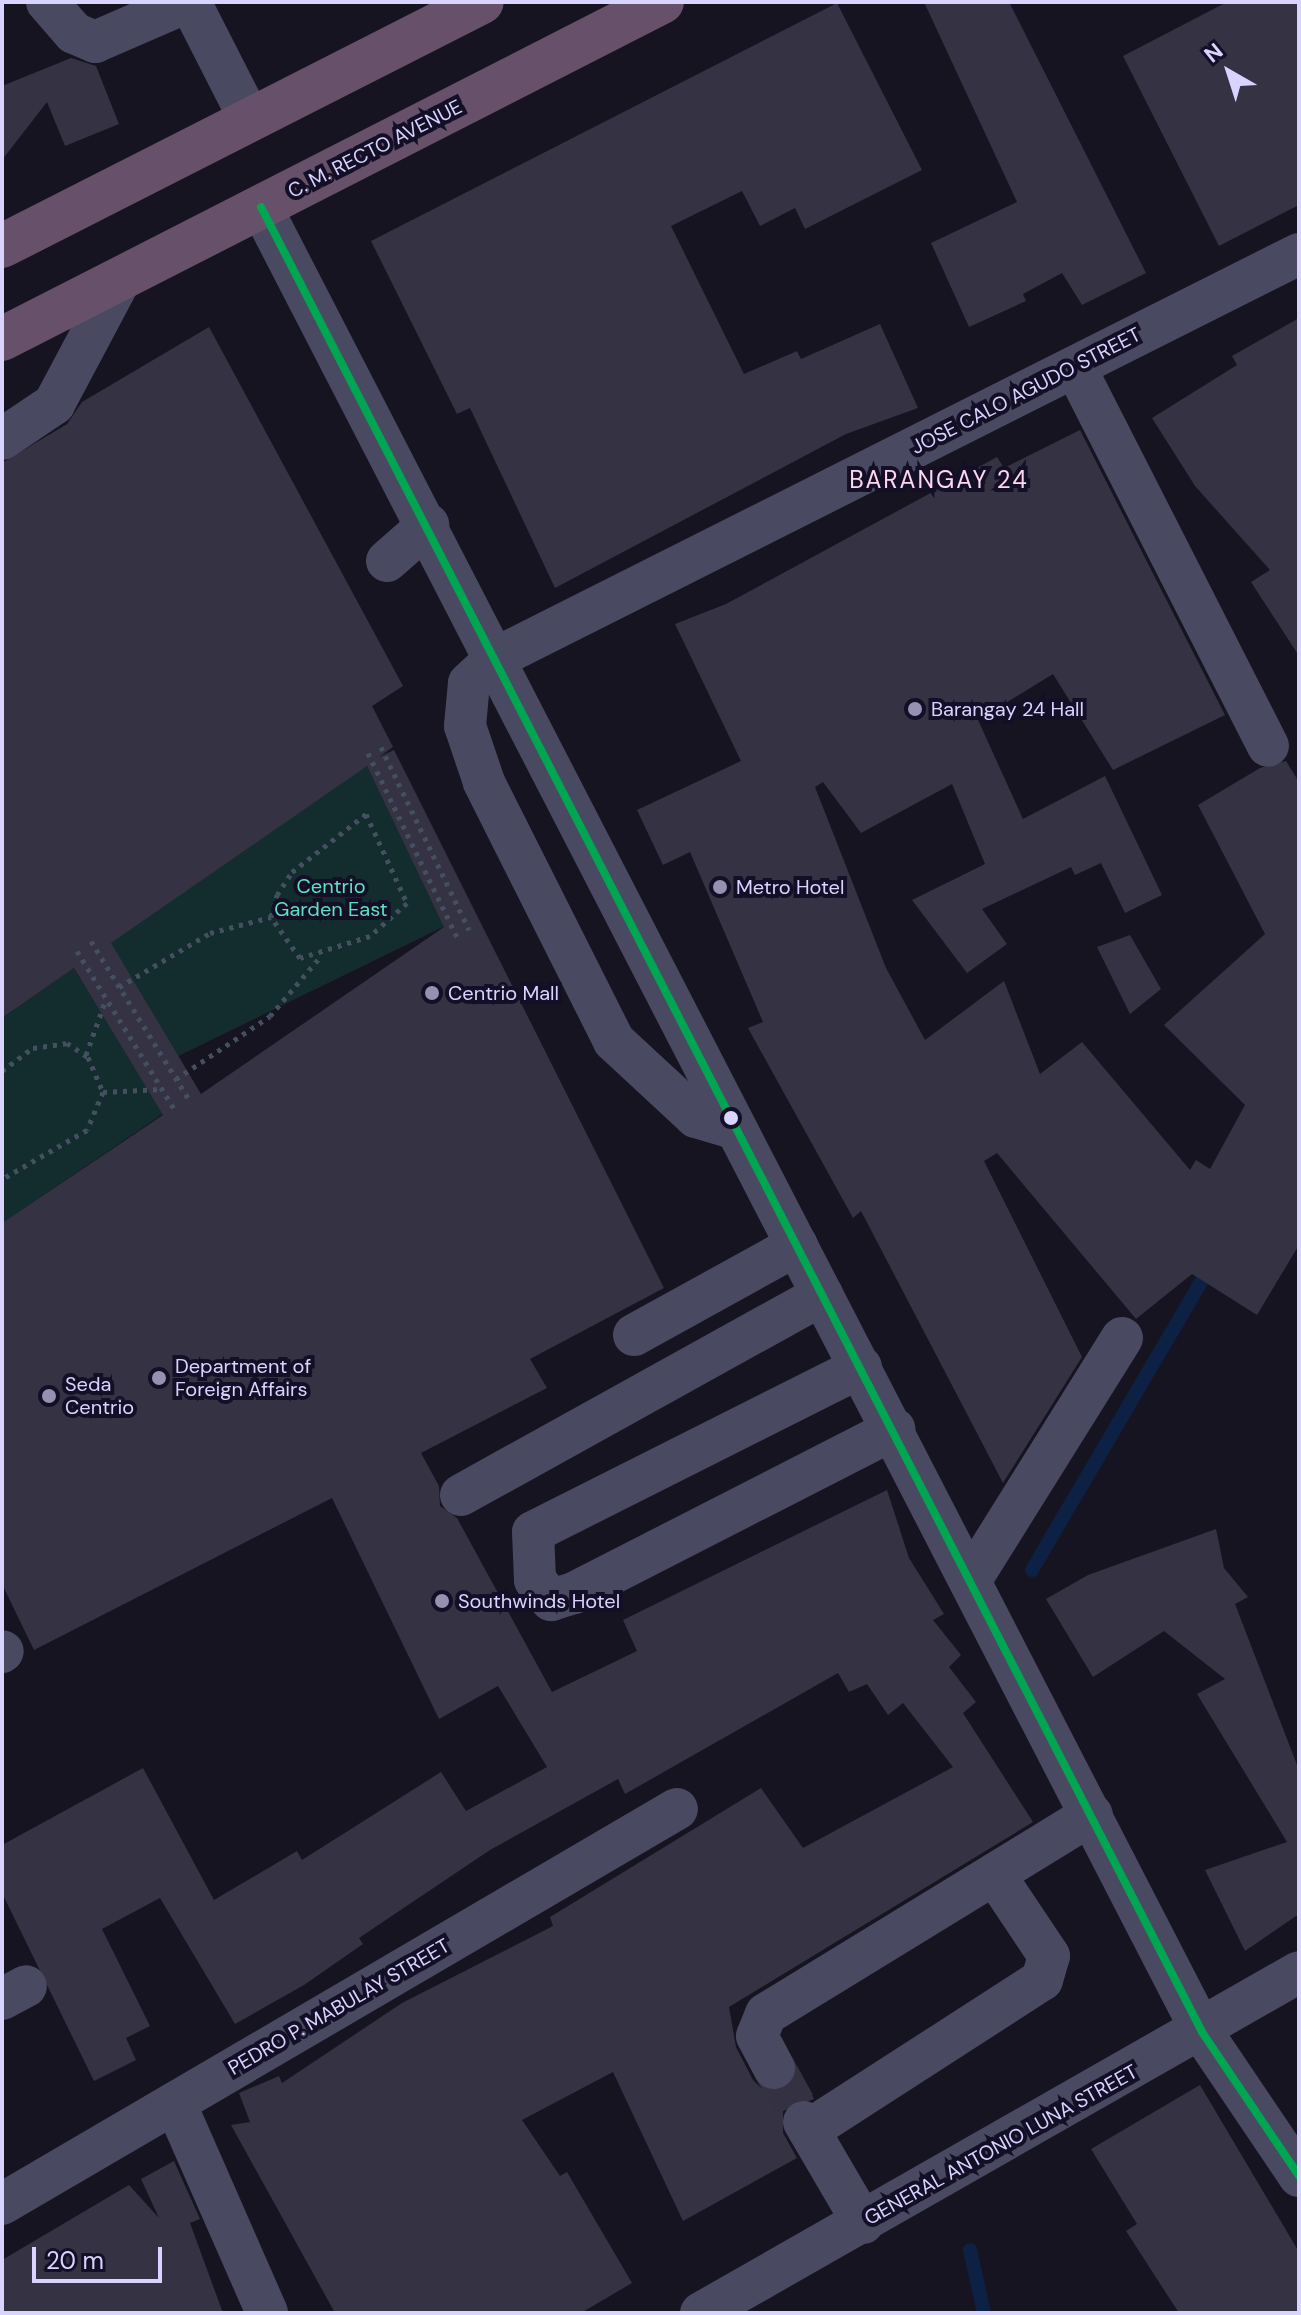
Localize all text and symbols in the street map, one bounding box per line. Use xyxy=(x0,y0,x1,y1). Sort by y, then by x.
north arrow xyxy=(1189,32,1269,112)
text: N xyxy=(1198,37,1229,69)
street label: C. M. RECTO AVENUE xyxy=(284,95,466,203)
street label: JOSE CALO AGUDO STREET xyxy=(907,323,1145,459)
district label: BARANGAY 24 xyxy=(849,466,1029,494)
place label: Barangay 24 Hall xyxy=(931,697,1084,721)
marker: Barangay 24 Hall xyxy=(906,700,924,718)
park label: Centrio Garden East xyxy=(274,874,388,921)
place label: Metro Hotel xyxy=(736,875,844,899)
marker: Metro Hotel xyxy=(711,878,729,896)
place label: Centrio Mall xyxy=(448,981,559,1005)
marker: Centrio Mall xyxy=(423,984,441,1002)
unlabelled marker xyxy=(723,1110,739,1126)
place label: Department of Foreign Affairs xyxy=(175,1354,311,1401)
marker: Department of Foreign Affairs xyxy=(150,1369,168,1387)
place label: Seda Centrio xyxy=(65,1372,134,1419)
marker: Seda Centrio xyxy=(40,1387,58,1405)
place label: Southwinds Hotel xyxy=(458,1589,620,1613)
marker: Southwinds Hotel xyxy=(433,1592,451,1610)
street label: PEDRO P. MABULAY STREET xyxy=(224,1934,454,2080)
street label: GENERAL ANTONIO LUNA STREET xyxy=(860,2060,1142,2230)
scale bar xyxy=(36,2231,166,2281)
text: 20 m xyxy=(46,2245,104,2276)

